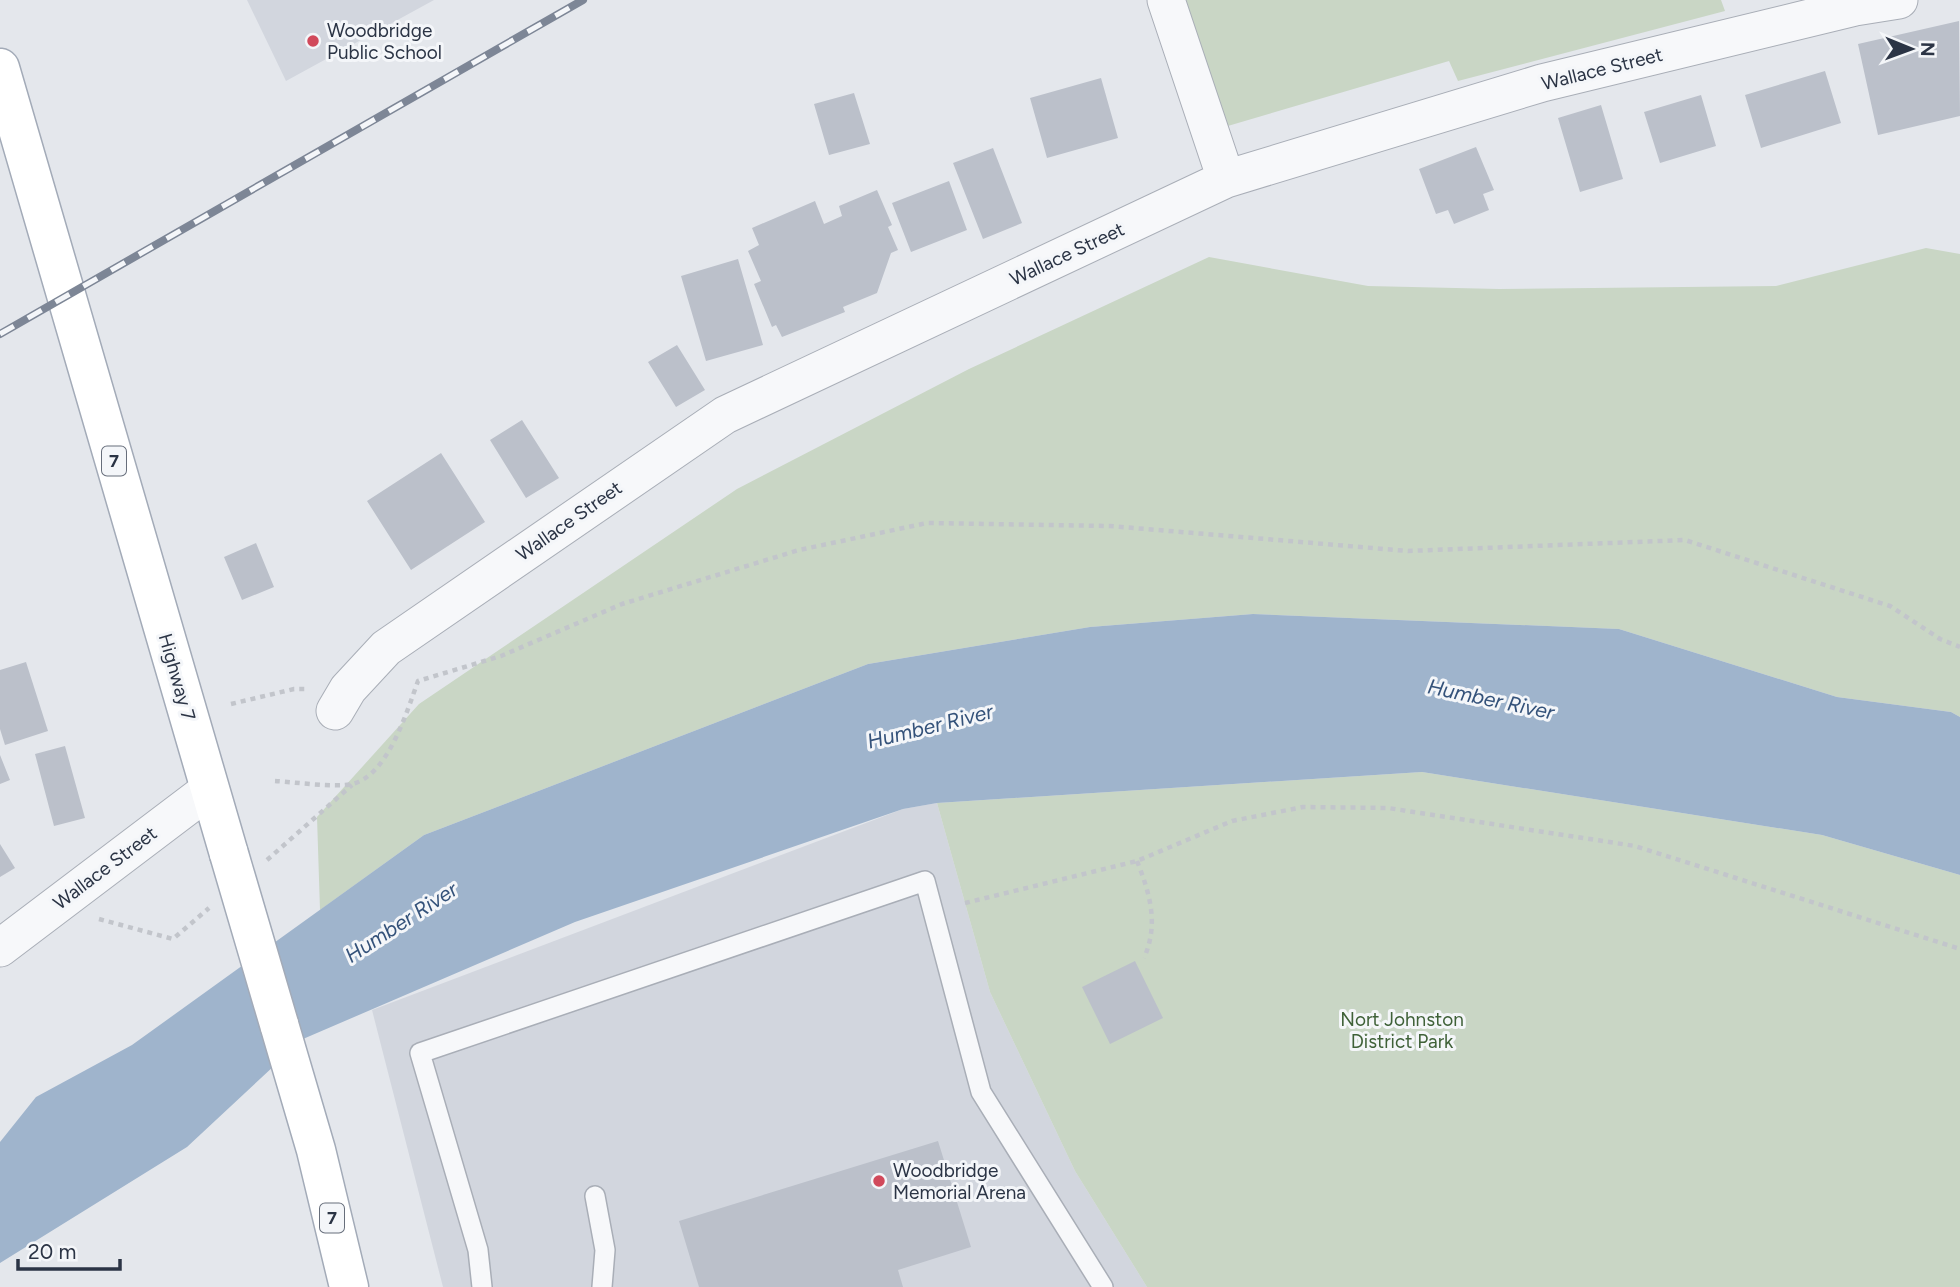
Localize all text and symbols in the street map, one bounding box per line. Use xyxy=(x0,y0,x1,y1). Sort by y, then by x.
north arrow xyxy=(1876,14,1946,84)
place label: Woodbridge Public School xyxy=(327,19,442,64)
marker: Woodbridge Public School xyxy=(305,33,321,49)
text: N xyxy=(1916,42,1939,57)
street label: Wallace Street xyxy=(1539,43,1665,95)
street label: Wallace Street xyxy=(1006,217,1128,291)
road number: 7 xyxy=(102,447,126,476)
street label: Wallace Street xyxy=(512,476,626,566)
street label: Highway 7 xyxy=(154,631,200,723)
water label: Humber River xyxy=(1425,673,1557,725)
water label: Humber River xyxy=(864,698,996,754)
street label: Wallace Street xyxy=(49,822,161,914)
water label: Humber River xyxy=(340,876,463,968)
park label: Nort Johnston District Park xyxy=(1340,1008,1464,1053)
place label: Woodbridge Memorial Arena xyxy=(893,1159,1026,1204)
marker: Woodbridge Memorial Arena xyxy=(871,1173,887,1189)
road number: 7 xyxy=(320,1204,344,1232)
scale bar xyxy=(18,1228,119,1272)
text: 20 m xyxy=(28,1239,76,1264)

